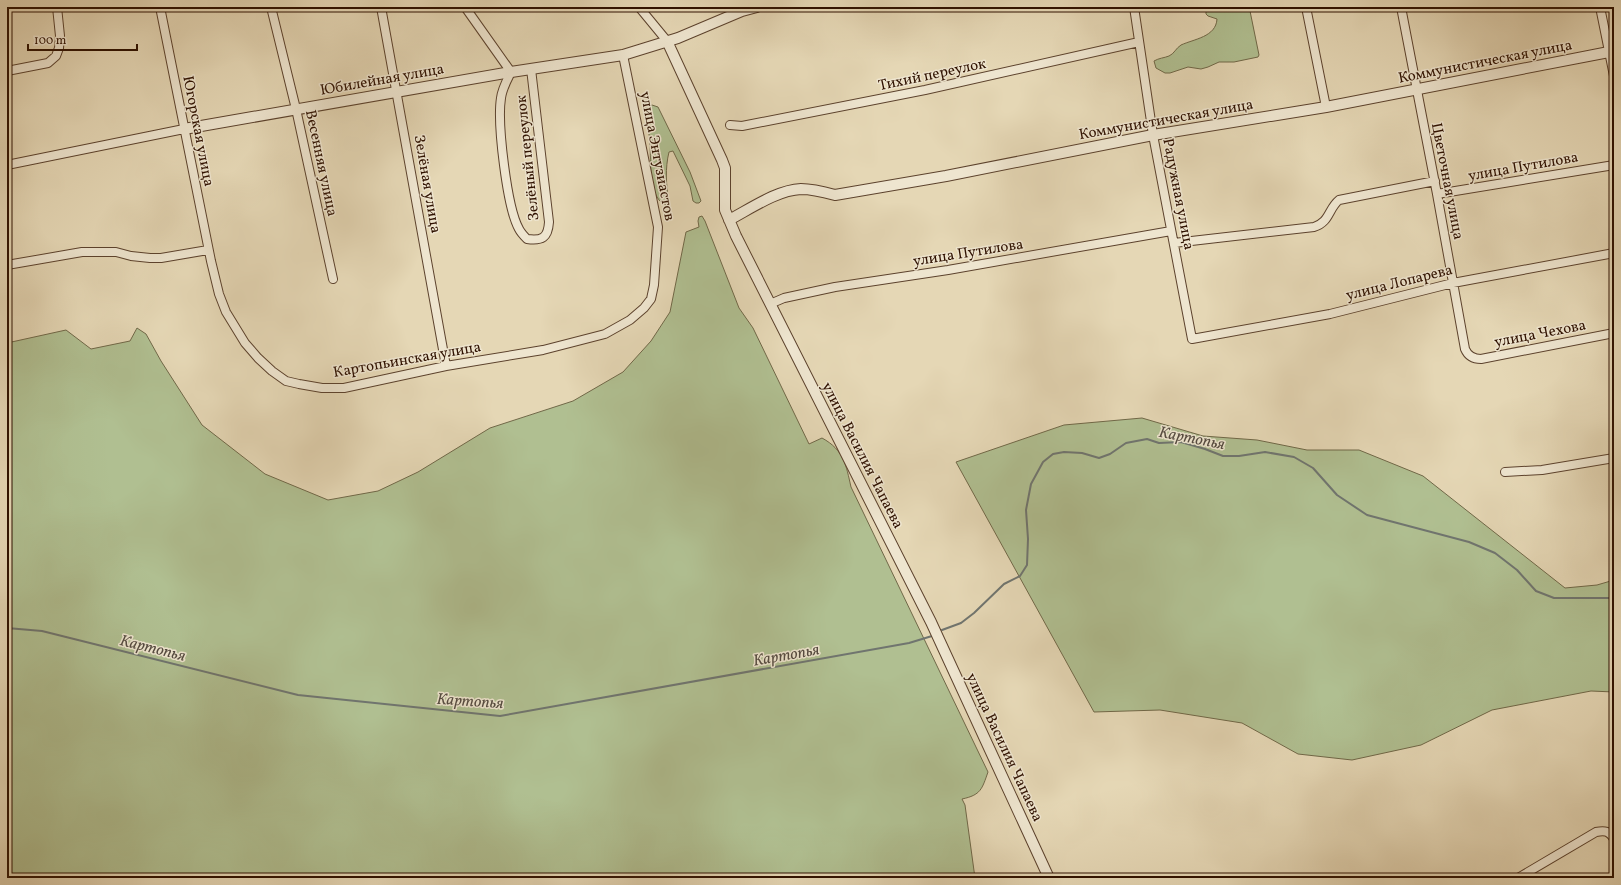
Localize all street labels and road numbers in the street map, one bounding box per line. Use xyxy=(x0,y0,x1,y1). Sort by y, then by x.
street label: Коммунистическая улица xyxy=(1396,35,1574,90)
street label: Тихий переулок xyxy=(877,54,988,97)
street label: Юбилейная улица xyxy=(319,59,446,102)
street label: Югорская улица xyxy=(176,74,219,189)
street label: улица Энтузиастов xyxy=(634,90,679,223)
street label: Зелёный переулок xyxy=(511,94,546,222)
street label: Коммунистическая улица xyxy=(1077,95,1255,146)
street label: Весенняя улица xyxy=(299,108,342,219)
street label: Цветочная улица xyxy=(1425,121,1468,242)
street label: Зелёная улица xyxy=(408,133,446,235)
street label: Радужная улица xyxy=(1156,137,1199,252)
street label: улица Путилова xyxy=(1467,147,1580,188)
street label: улица Путилова xyxy=(912,234,1025,273)
street label: улица Лопарева xyxy=(1344,260,1455,307)
street label: улица Чехова xyxy=(1493,315,1588,354)
street label: Картопьинская улица xyxy=(332,337,483,384)
street label: улица Василия Чапаева xyxy=(816,379,908,533)
street label: улица Василия Чапаева xyxy=(960,670,1047,825)

